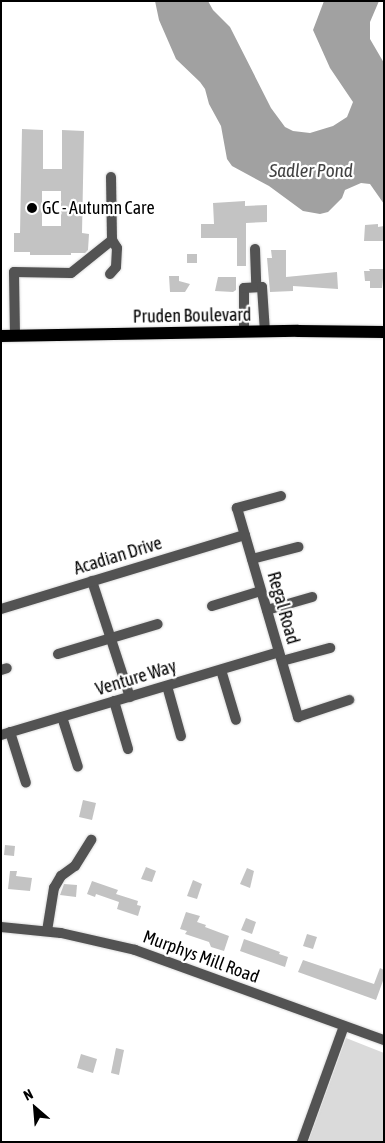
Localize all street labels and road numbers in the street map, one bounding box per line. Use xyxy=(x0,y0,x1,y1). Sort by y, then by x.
street label: Pruden Boulevard xyxy=(133,304,251,328)
street label: Acadian Drive xyxy=(71,532,165,580)
street label: Regal Road xyxy=(262,569,304,647)
street label: Venture Way xyxy=(93,655,179,701)
street label: Murphys Mill Road xyxy=(140,926,262,988)

